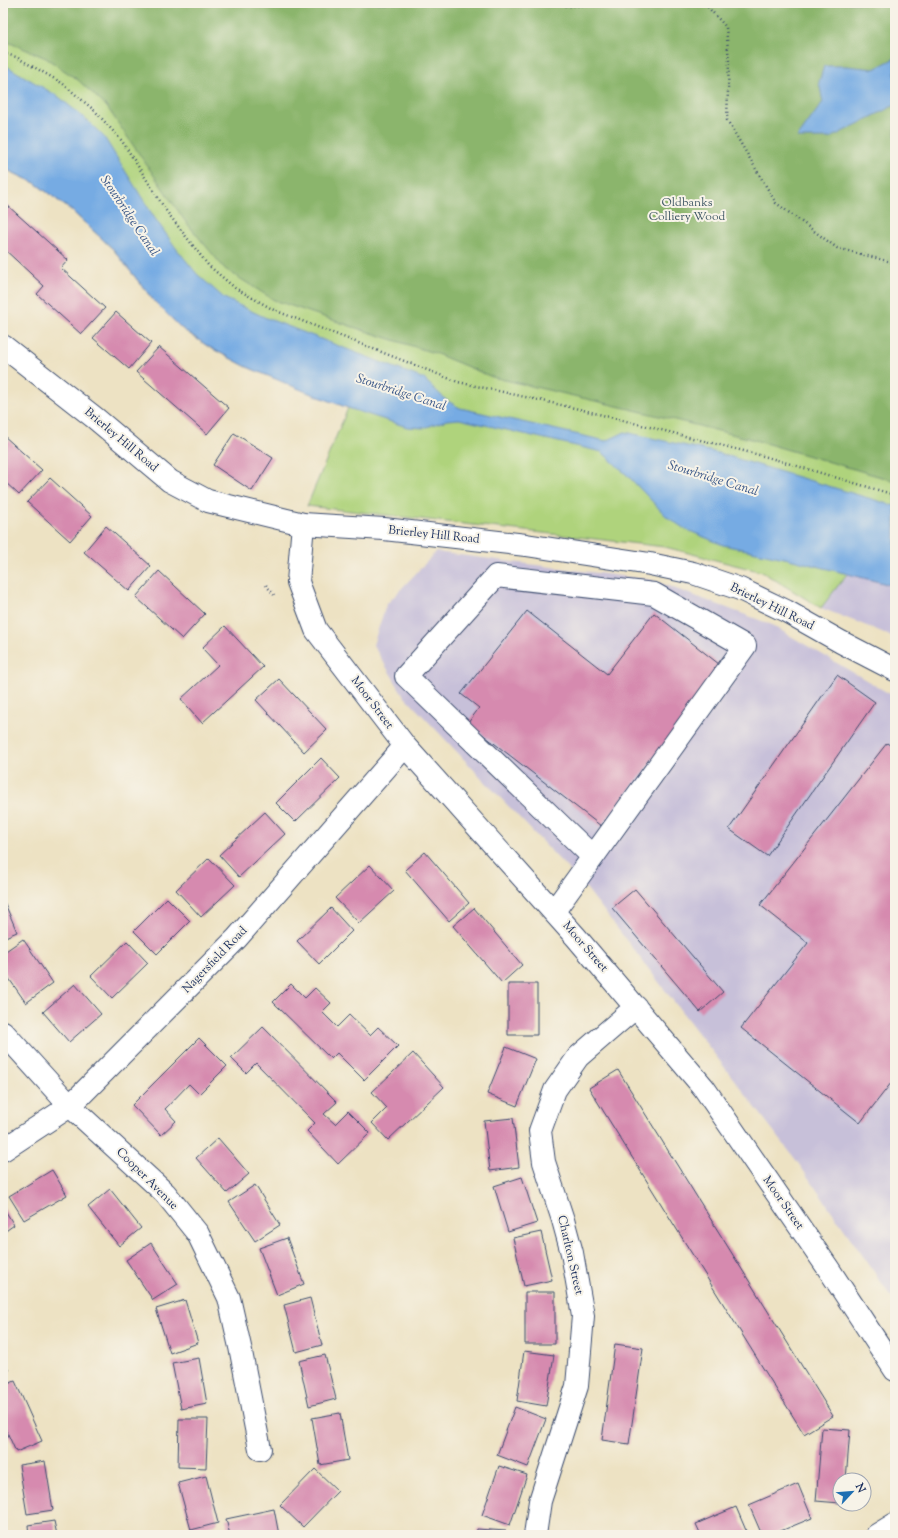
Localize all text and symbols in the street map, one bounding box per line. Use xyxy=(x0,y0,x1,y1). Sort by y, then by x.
water label: Stourbridge Canal xyxy=(95,172,163,260)
park label: Oldbanks Colliery Wood xyxy=(649,194,726,226)
water label: Stourbridge Canal xyxy=(354,370,449,416)
street label: Brierley Hill Road xyxy=(80,404,162,477)
water label: Stourbridge Canal xyxy=(666,457,761,501)
street label: Brierley Hill Road xyxy=(387,521,481,549)
street label: Brierley Hill Road xyxy=(727,579,817,635)
street label: Moor Street xyxy=(346,673,398,733)
street label: Moor Street xyxy=(558,918,612,976)
street label: Nagersfield Road xyxy=(178,922,252,998)
street label: Cooper Avenue xyxy=(112,1144,183,1215)
street label: Moor Street xyxy=(758,1172,808,1234)
street label: Charlton Street xyxy=(552,1213,588,1297)
north arrow xyxy=(832,1472,872,1512)
text: N xyxy=(851,1480,869,1496)

